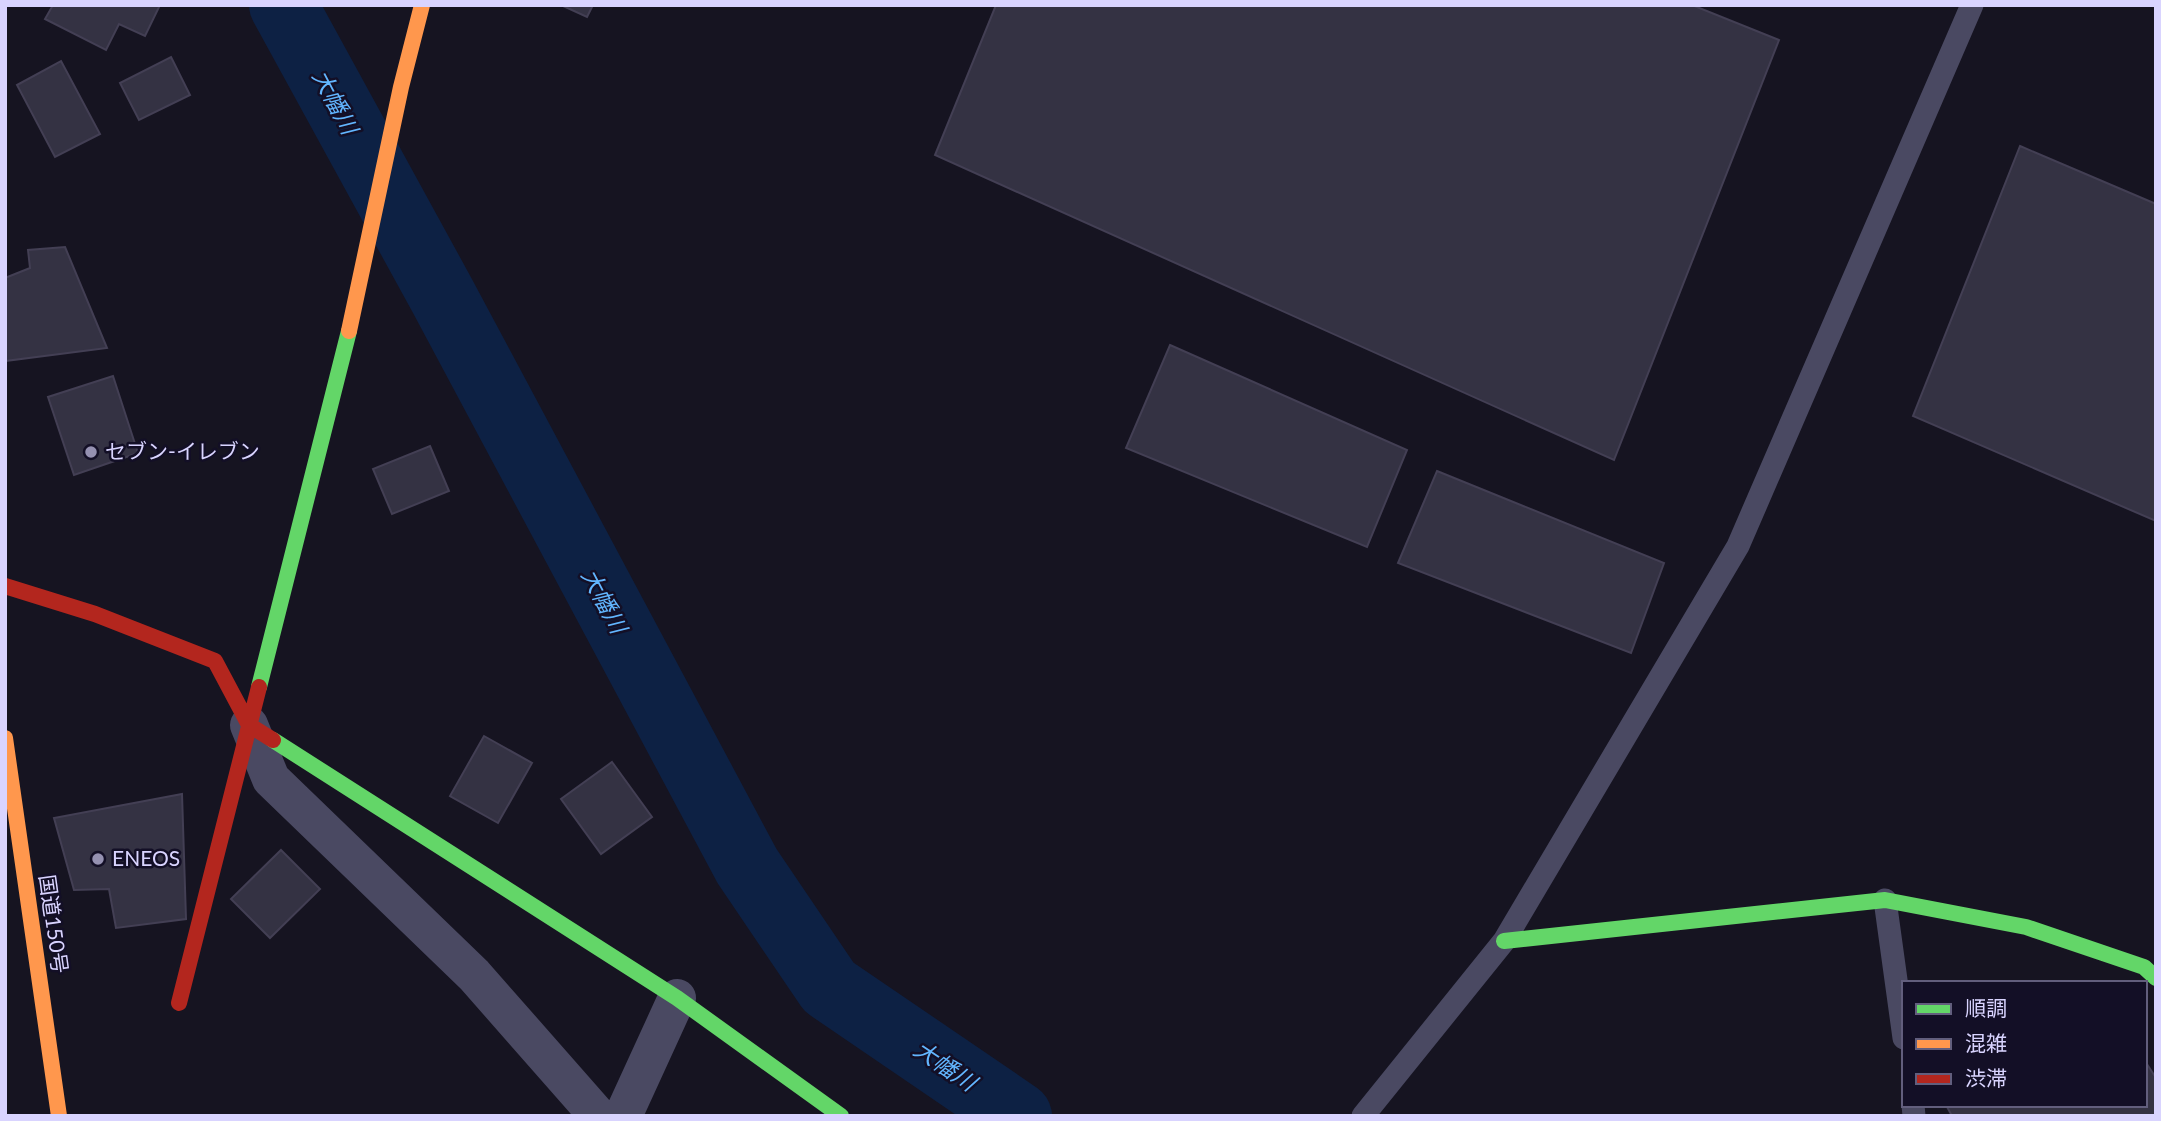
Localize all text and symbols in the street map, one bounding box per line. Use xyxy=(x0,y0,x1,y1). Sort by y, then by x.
water label: 大幡川 xyxy=(307,64,366,141)
place label: セブン-イレブン xyxy=(105,438,260,463)
marker: セブン-イレブン xyxy=(83,444,99,460)
water label: 大幡川 xyxy=(576,563,635,640)
place label: ENEOS xyxy=(112,845,180,870)
marker: ENEOS xyxy=(90,851,106,867)
street label: 国道150号 xyxy=(35,873,74,975)
legend xyxy=(1902,981,2147,1107)
text: 順調 xyxy=(1965,995,2007,1020)
text: 混雑 xyxy=(1965,1030,2007,1055)
water label: 大幡川 xyxy=(909,1034,984,1098)
text: 渋滞 xyxy=(1965,1065,2007,1090)

